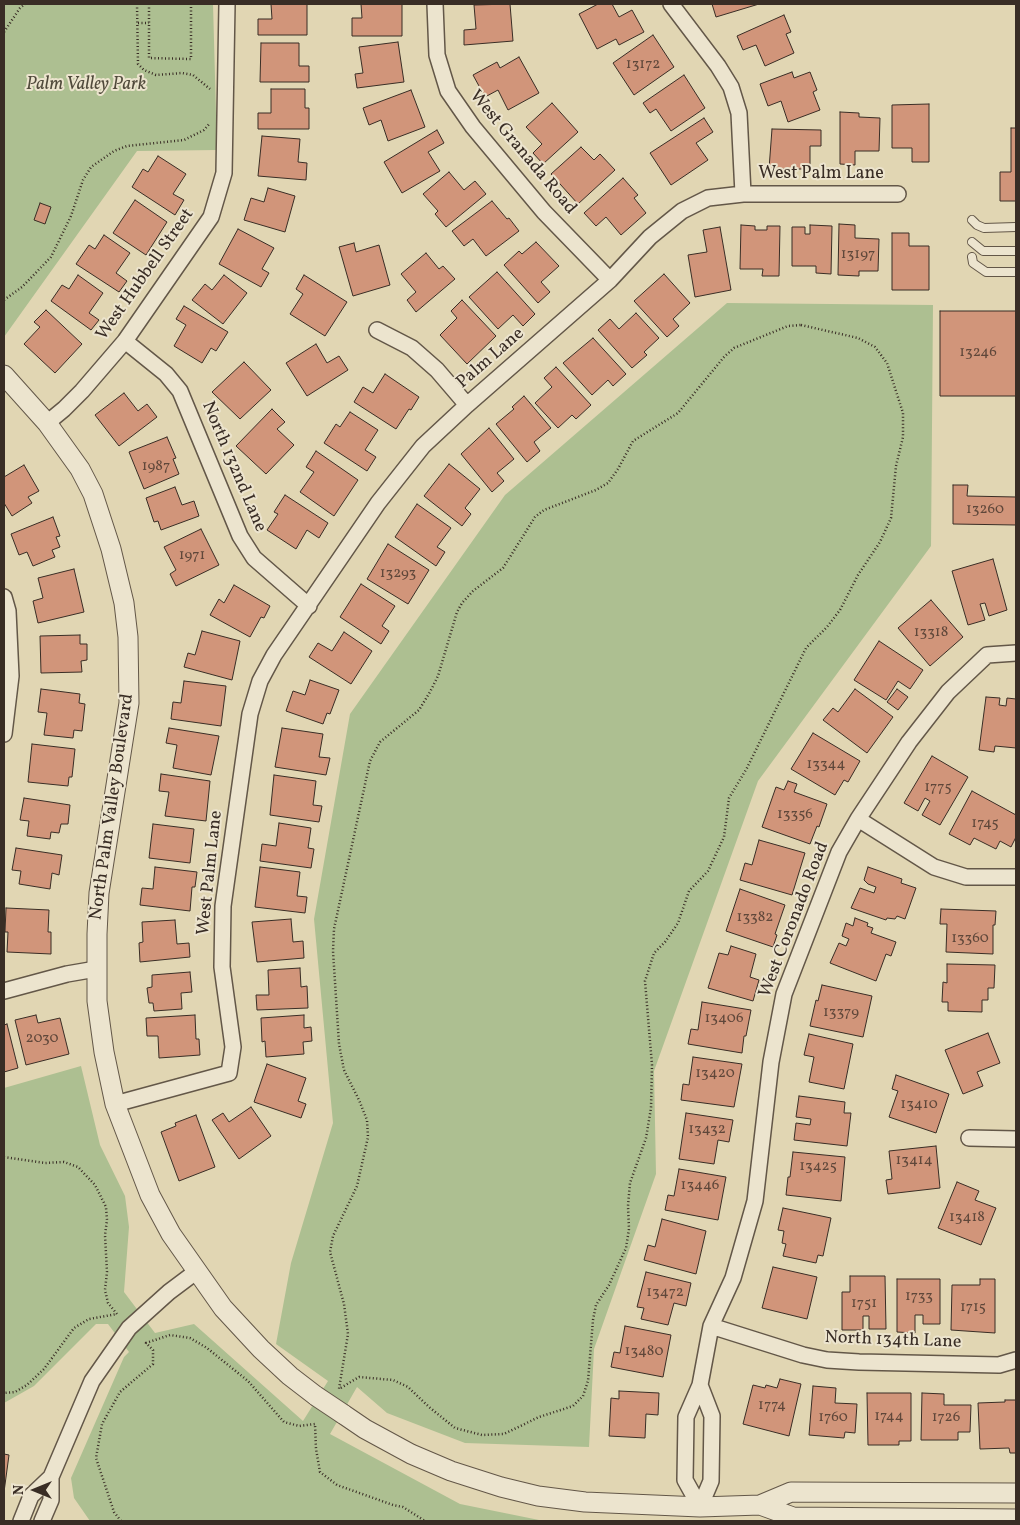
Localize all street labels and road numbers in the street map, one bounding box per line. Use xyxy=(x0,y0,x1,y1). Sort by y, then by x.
street label: West Granada Road xyxy=(464,86,580,220)
street label: West Palm Lane xyxy=(758,164,884,186)
street label: West Hubbell Street xyxy=(92,205,200,345)
street label: Palm Lane xyxy=(453,324,529,394)
street label: North 132nd Lane xyxy=(196,398,270,536)
street label: North Palm Valley Boulevard xyxy=(86,692,140,922)
street label: West Palm Lane xyxy=(194,810,228,936)
street label: West Coronado Road xyxy=(755,839,835,1001)
street label: North 134th Lane xyxy=(824,1328,962,1354)

